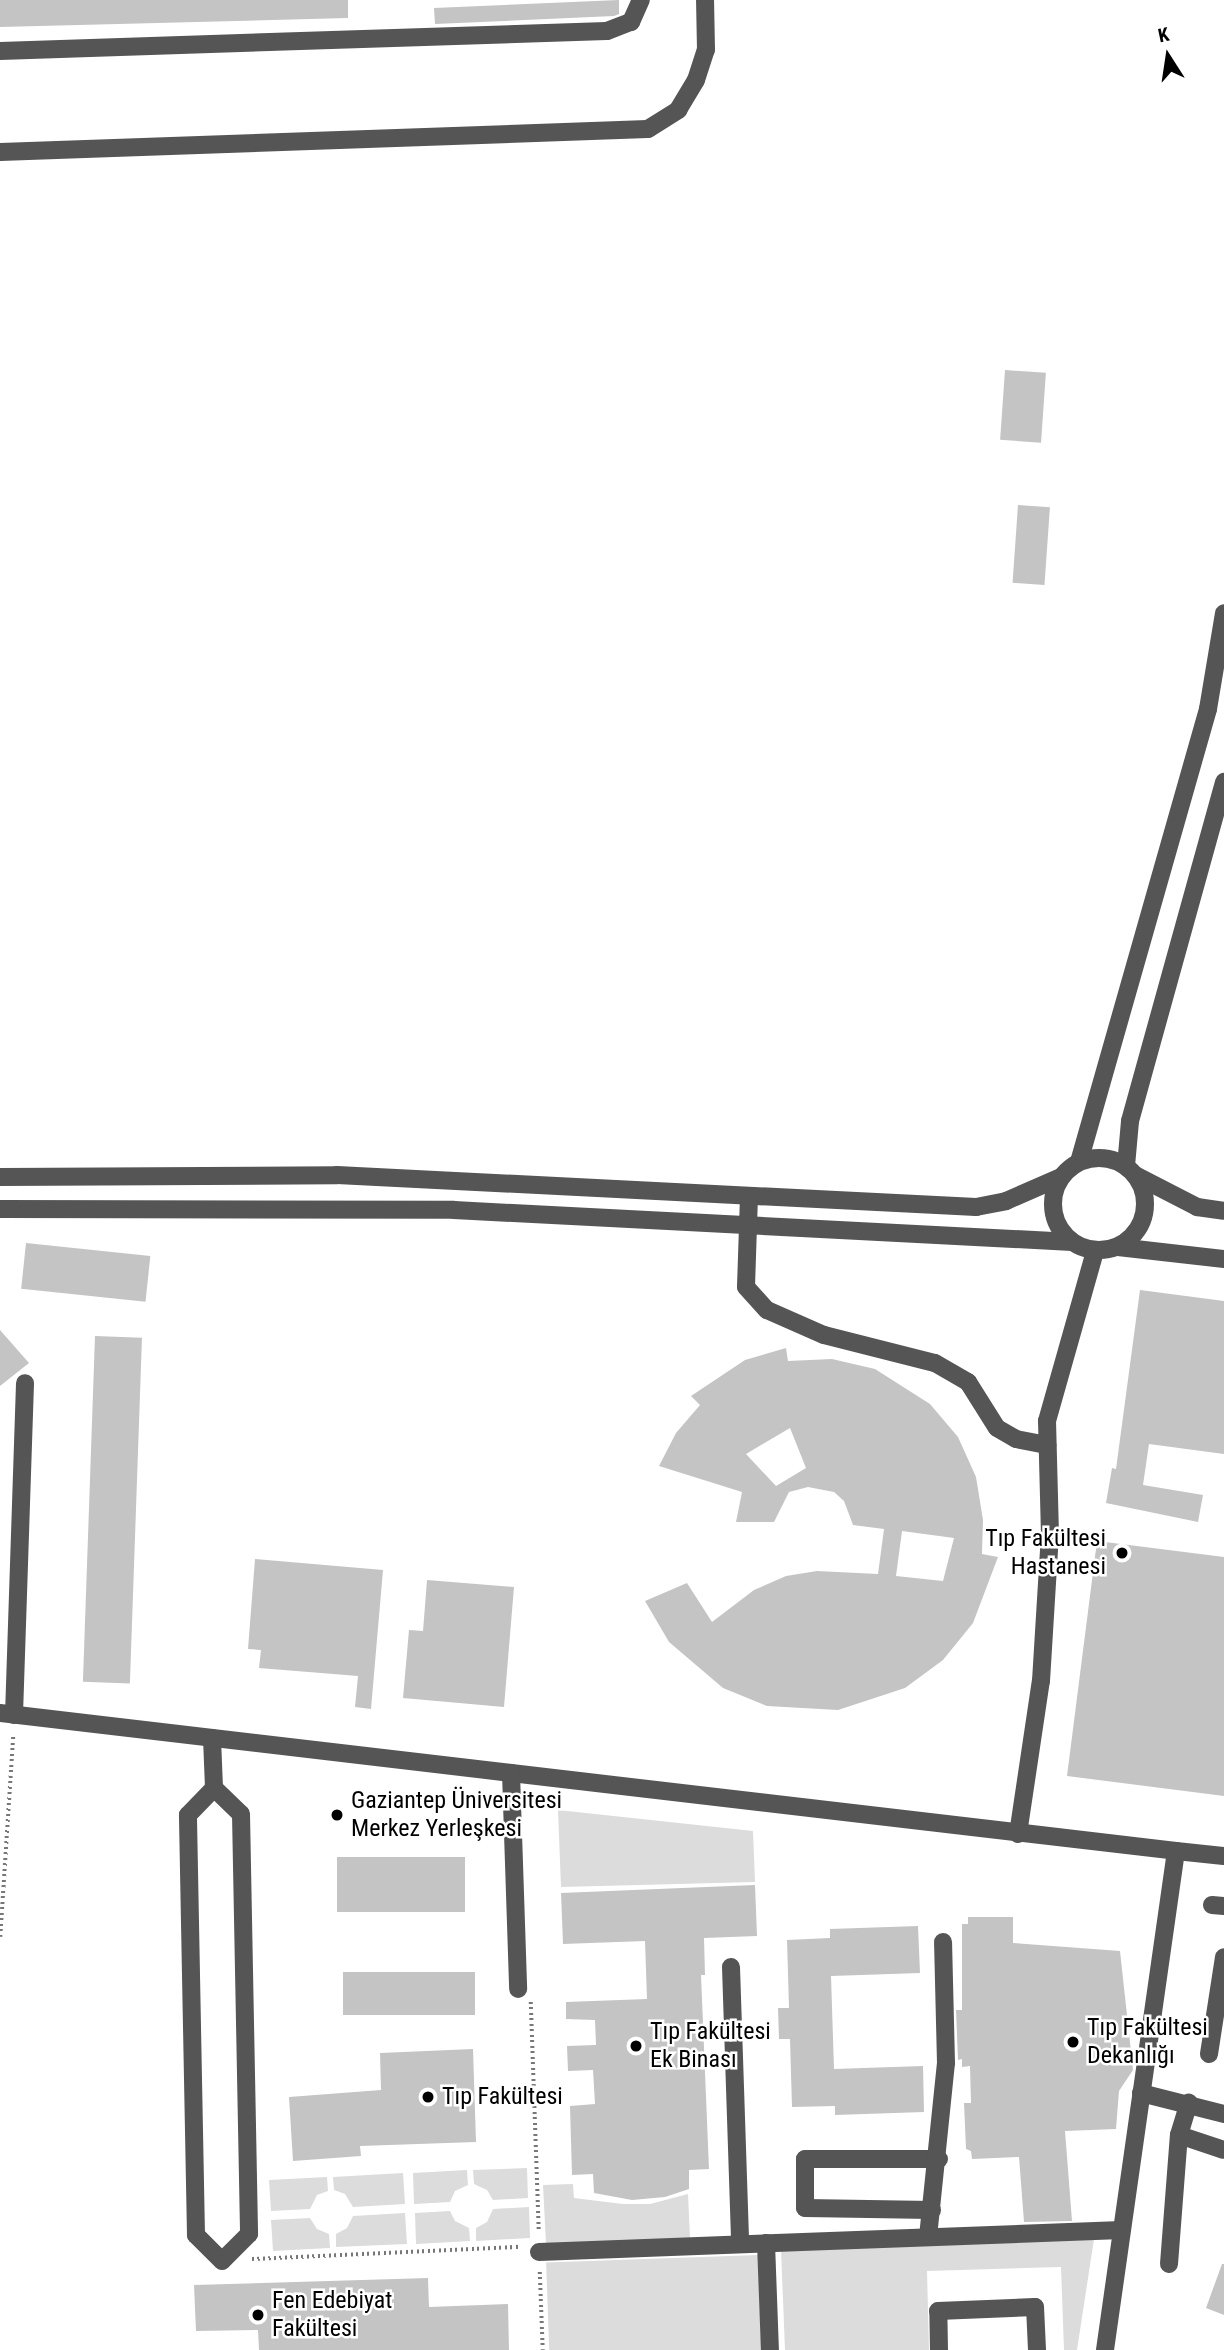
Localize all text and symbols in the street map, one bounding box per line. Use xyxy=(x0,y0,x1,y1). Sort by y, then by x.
north arrow xyxy=(1133,21,1203,91)
text: K xyxy=(1156,23,1171,47)
place label: Tıp Fakültesi Hastanesi xyxy=(985,1525,1106,1581)
marker: Tıp Fakültesi Hastanesi xyxy=(1112,1543,1132,1563)
place label: Gaziantep Üniversitesi Merkez Yerleşkesi xyxy=(351,1787,562,1843)
marker: Gaziantep Üniversitesi Merkez Yerleşkesi xyxy=(329,1807,345,1823)
place label: Tıp Fakültesi Dekanlığı xyxy=(1087,2014,1208,2070)
place label: Tıp Fakültesi Ek Binası xyxy=(650,2018,771,2074)
marker: Tıp Fakültesi Dekanlığı xyxy=(1065,2034,1081,2050)
marker: Tıp Fakültesi Ek Binası xyxy=(628,2038,644,2054)
place label: Tıp Fakültesi xyxy=(442,2083,563,2111)
marker: Tıp Fakültesi xyxy=(420,2089,436,2105)
place label: Fen Edebiyat Fakültesi xyxy=(272,2287,392,2343)
marker: Fen Edebiyat Fakültesi xyxy=(250,2307,266,2323)

